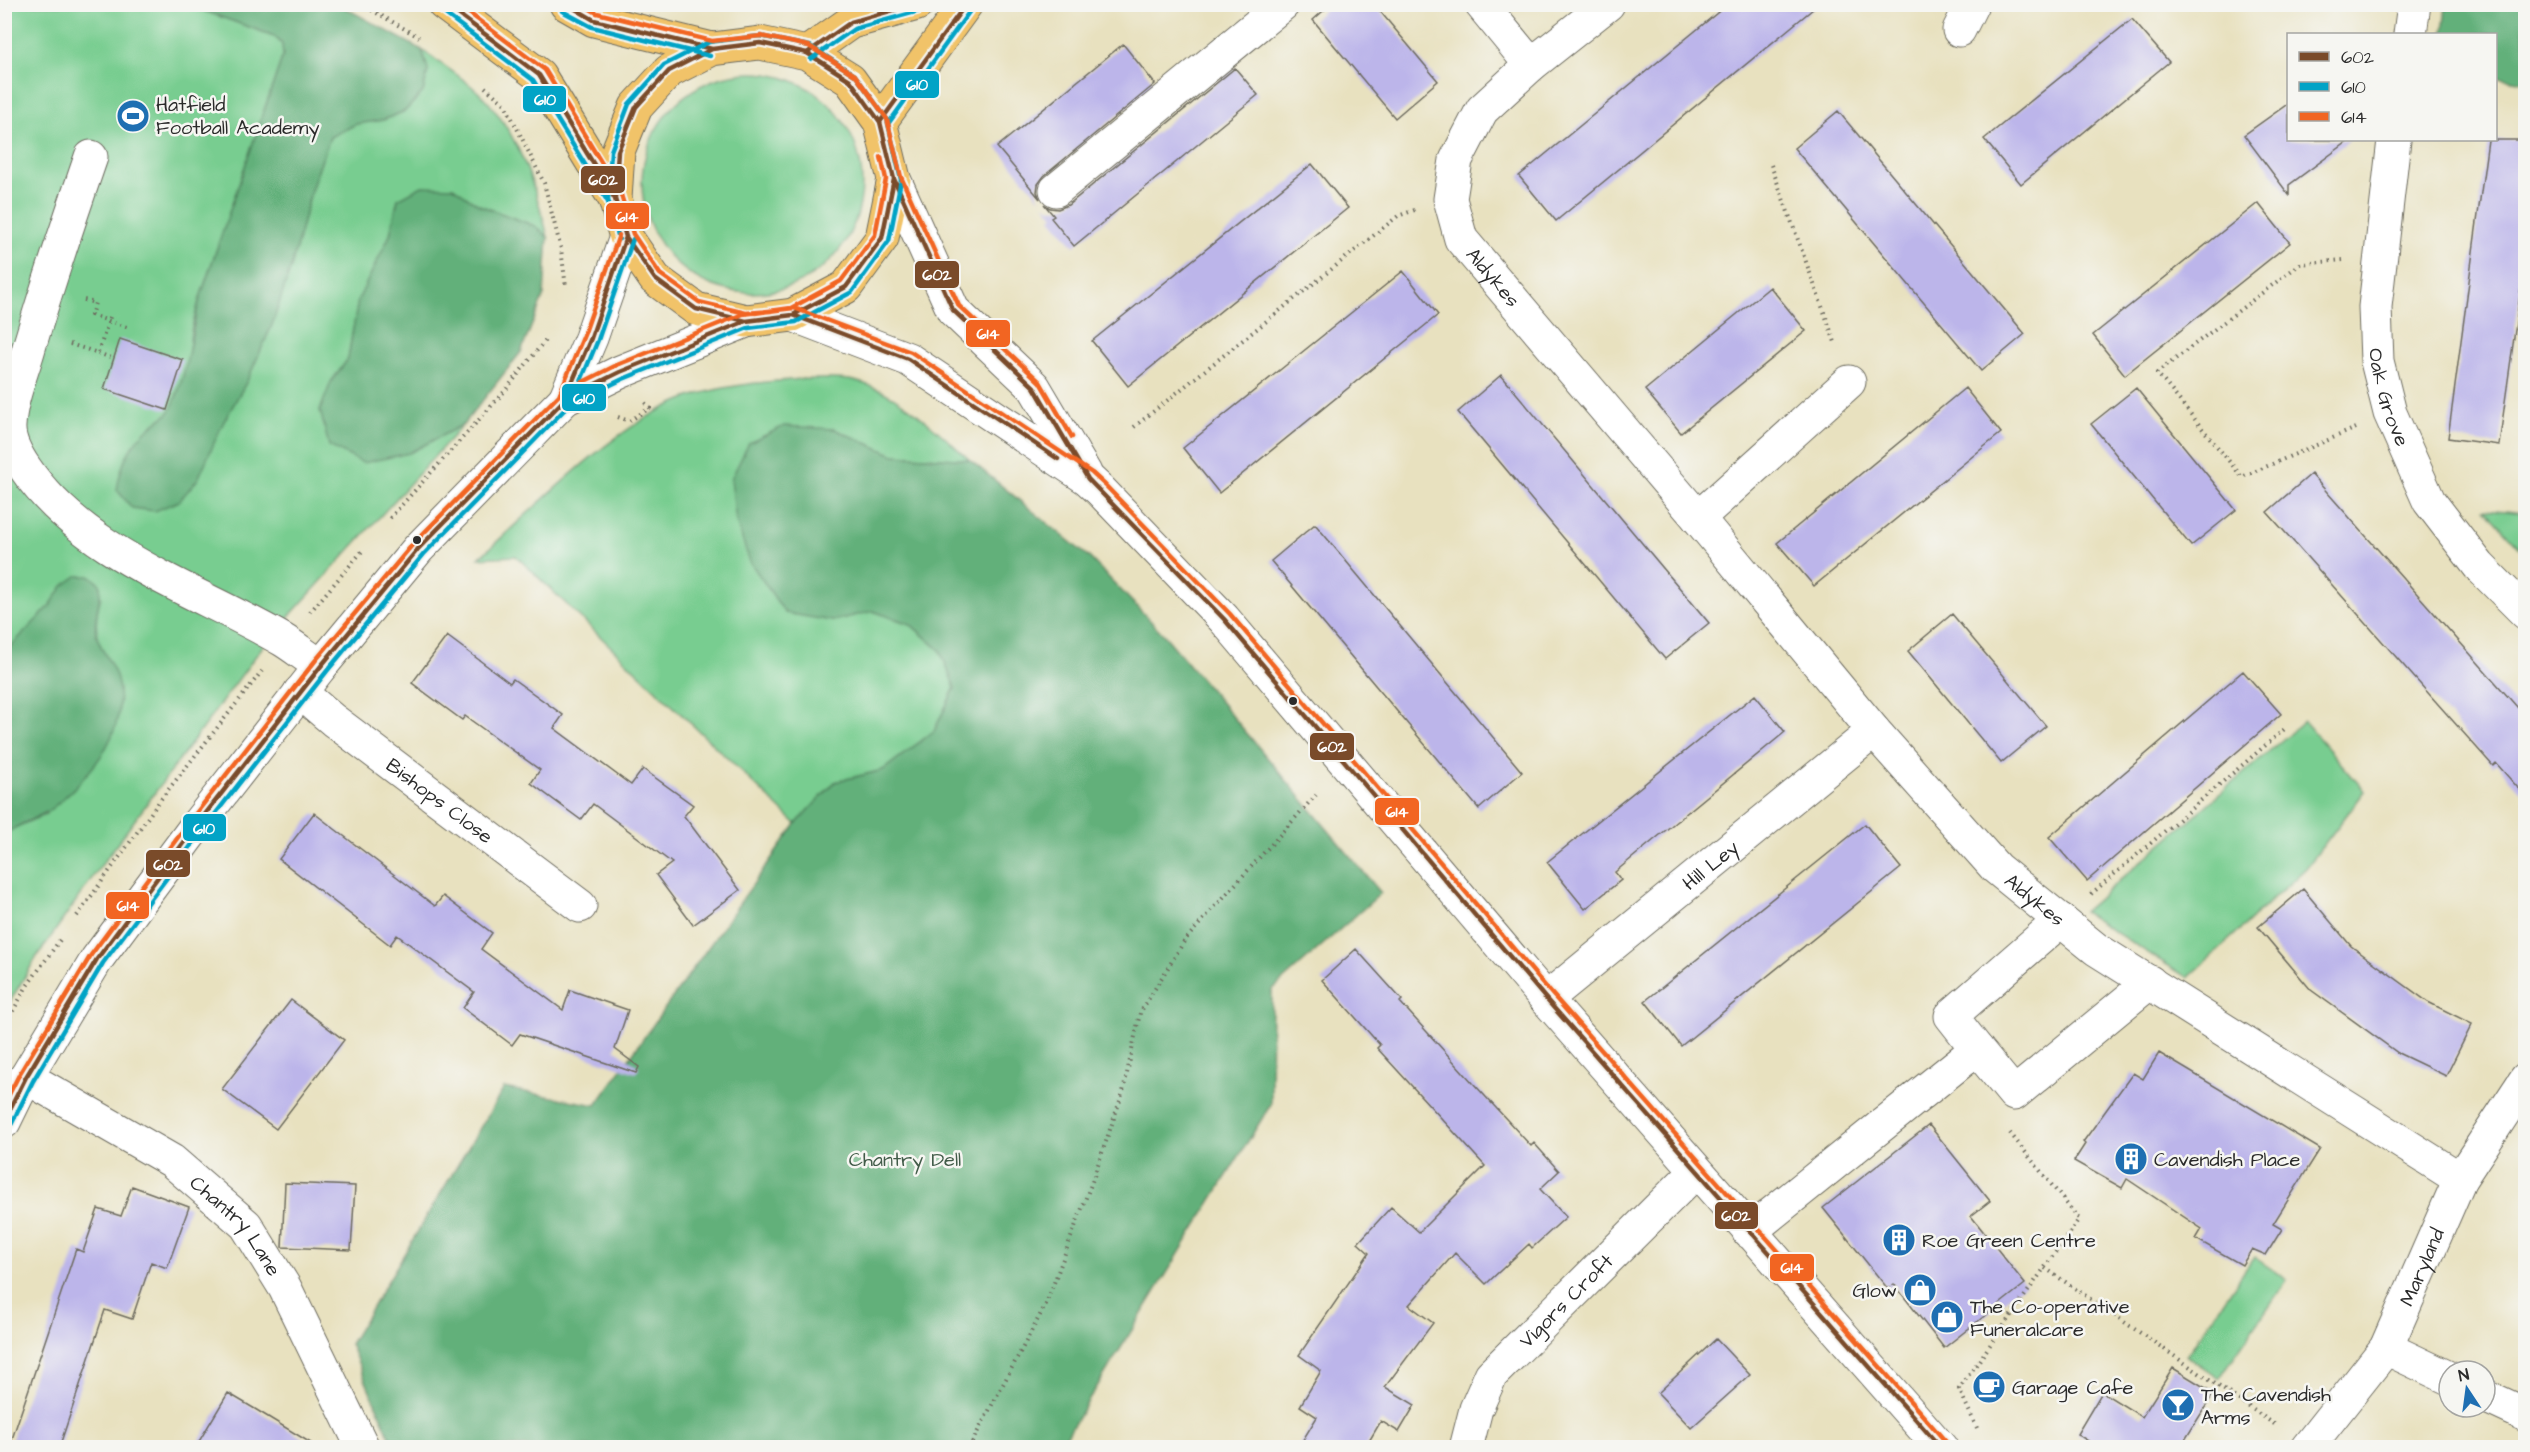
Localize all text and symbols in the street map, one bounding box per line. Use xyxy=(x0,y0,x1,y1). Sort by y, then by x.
legend xyxy=(2287,33,2497,141)
text: 602 xyxy=(2341,45,2375,70)
line badge: 610 xyxy=(894,70,940,99)
text: 610 xyxy=(906,74,928,96)
text: 610 xyxy=(2341,75,2366,100)
line badge: 610 xyxy=(522,85,567,113)
text: 610 xyxy=(534,89,556,111)
place label: Hatfield Football Academy xyxy=(156,91,319,143)
sports icon: Hatfield Football Academy xyxy=(115,98,151,134)
text: 614 xyxy=(2341,105,2367,130)
line badge: 602 xyxy=(580,165,626,194)
text: 602 xyxy=(588,169,618,191)
line badge: 614 xyxy=(605,202,650,230)
text: 614 xyxy=(616,206,639,228)
street label: Aldykes xyxy=(1459,242,1526,314)
line badge: 602 xyxy=(914,260,960,289)
text: 602 xyxy=(922,264,952,286)
line badge: 614 xyxy=(965,319,1011,348)
text: 614 xyxy=(977,323,1000,345)
street label: Oak Grove xyxy=(2362,348,2416,451)
line badge: 610 xyxy=(561,383,607,412)
text: 610 xyxy=(573,388,595,410)
unlabelled marker xyxy=(411,534,423,546)
unlabelled marker xyxy=(1287,695,1299,707)
line badge: 602 xyxy=(1309,732,1355,761)
text: 602 xyxy=(1317,736,1347,758)
street label: Bishops Close xyxy=(380,752,499,851)
line badge: 614 xyxy=(1374,797,1420,826)
text: 614 xyxy=(1386,801,1409,823)
line badge: 610 xyxy=(182,813,227,842)
text: 610 xyxy=(193,818,215,840)
street label: Hill Ley xyxy=(1677,834,1746,897)
line badge: 602 xyxy=(145,849,191,878)
text: 602 xyxy=(153,854,183,876)
street label: Aldykes xyxy=(1998,867,2070,933)
line badge: 614 xyxy=(105,891,150,920)
text: 614 xyxy=(117,895,140,917)
building icon: Cavendish Place xyxy=(2113,1141,2149,1177)
park label: Chantry Dell xyxy=(849,1146,961,1175)
place label: Cavendish Place xyxy=(2154,1146,2300,1174)
street label: Chantry Lane xyxy=(183,1169,287,1282)
line badge: 602 xyxy=(1714,1201,1759,1230)
text: 602 xyxy=(1721,1205,1751,1227)
building icon: Roe Green Centre xyxy=(1881,1222,1917,1258)
street label: Maryland xyxy=(2393,1224,2452,1311)
place label: Roe Green Centre xyxy=(1922,1227,2096,1255)
street label: Vigors Croft xyxy=(1513,1248,1620,1354)
line badge: 614 xyxy=(1769,1253,1815,1282)
text: 614 xyxy=(1781,1257,1804,1279)
shop icon: Glow xyxy=(1902,1272,1938,1308)
place label: Glow xyxy=(1853,1277,1897,1305)
place label: The Co-operative Funeralcare xyxy=(1970,1293,2130,1344)
shop icon: The Co-operative Funeralcare xyxy=(1929,1299,1965,1335)
north arrow xyxy=(2437,1359,2497,1419)
text: N xyxy=(2456,1364,2471,1387)
cafe icon: Garage Cafe xyxy=(1971,1369,2007,1405)
place label: Garage Cafe xyxy=(2012,1374,2134,1403)
place label: The Cavendish Arms xyxy=(2201,1381,2331,1432)
bar icon: The Cavendish Arms xyxy=(2160,1387,2196,1423)

